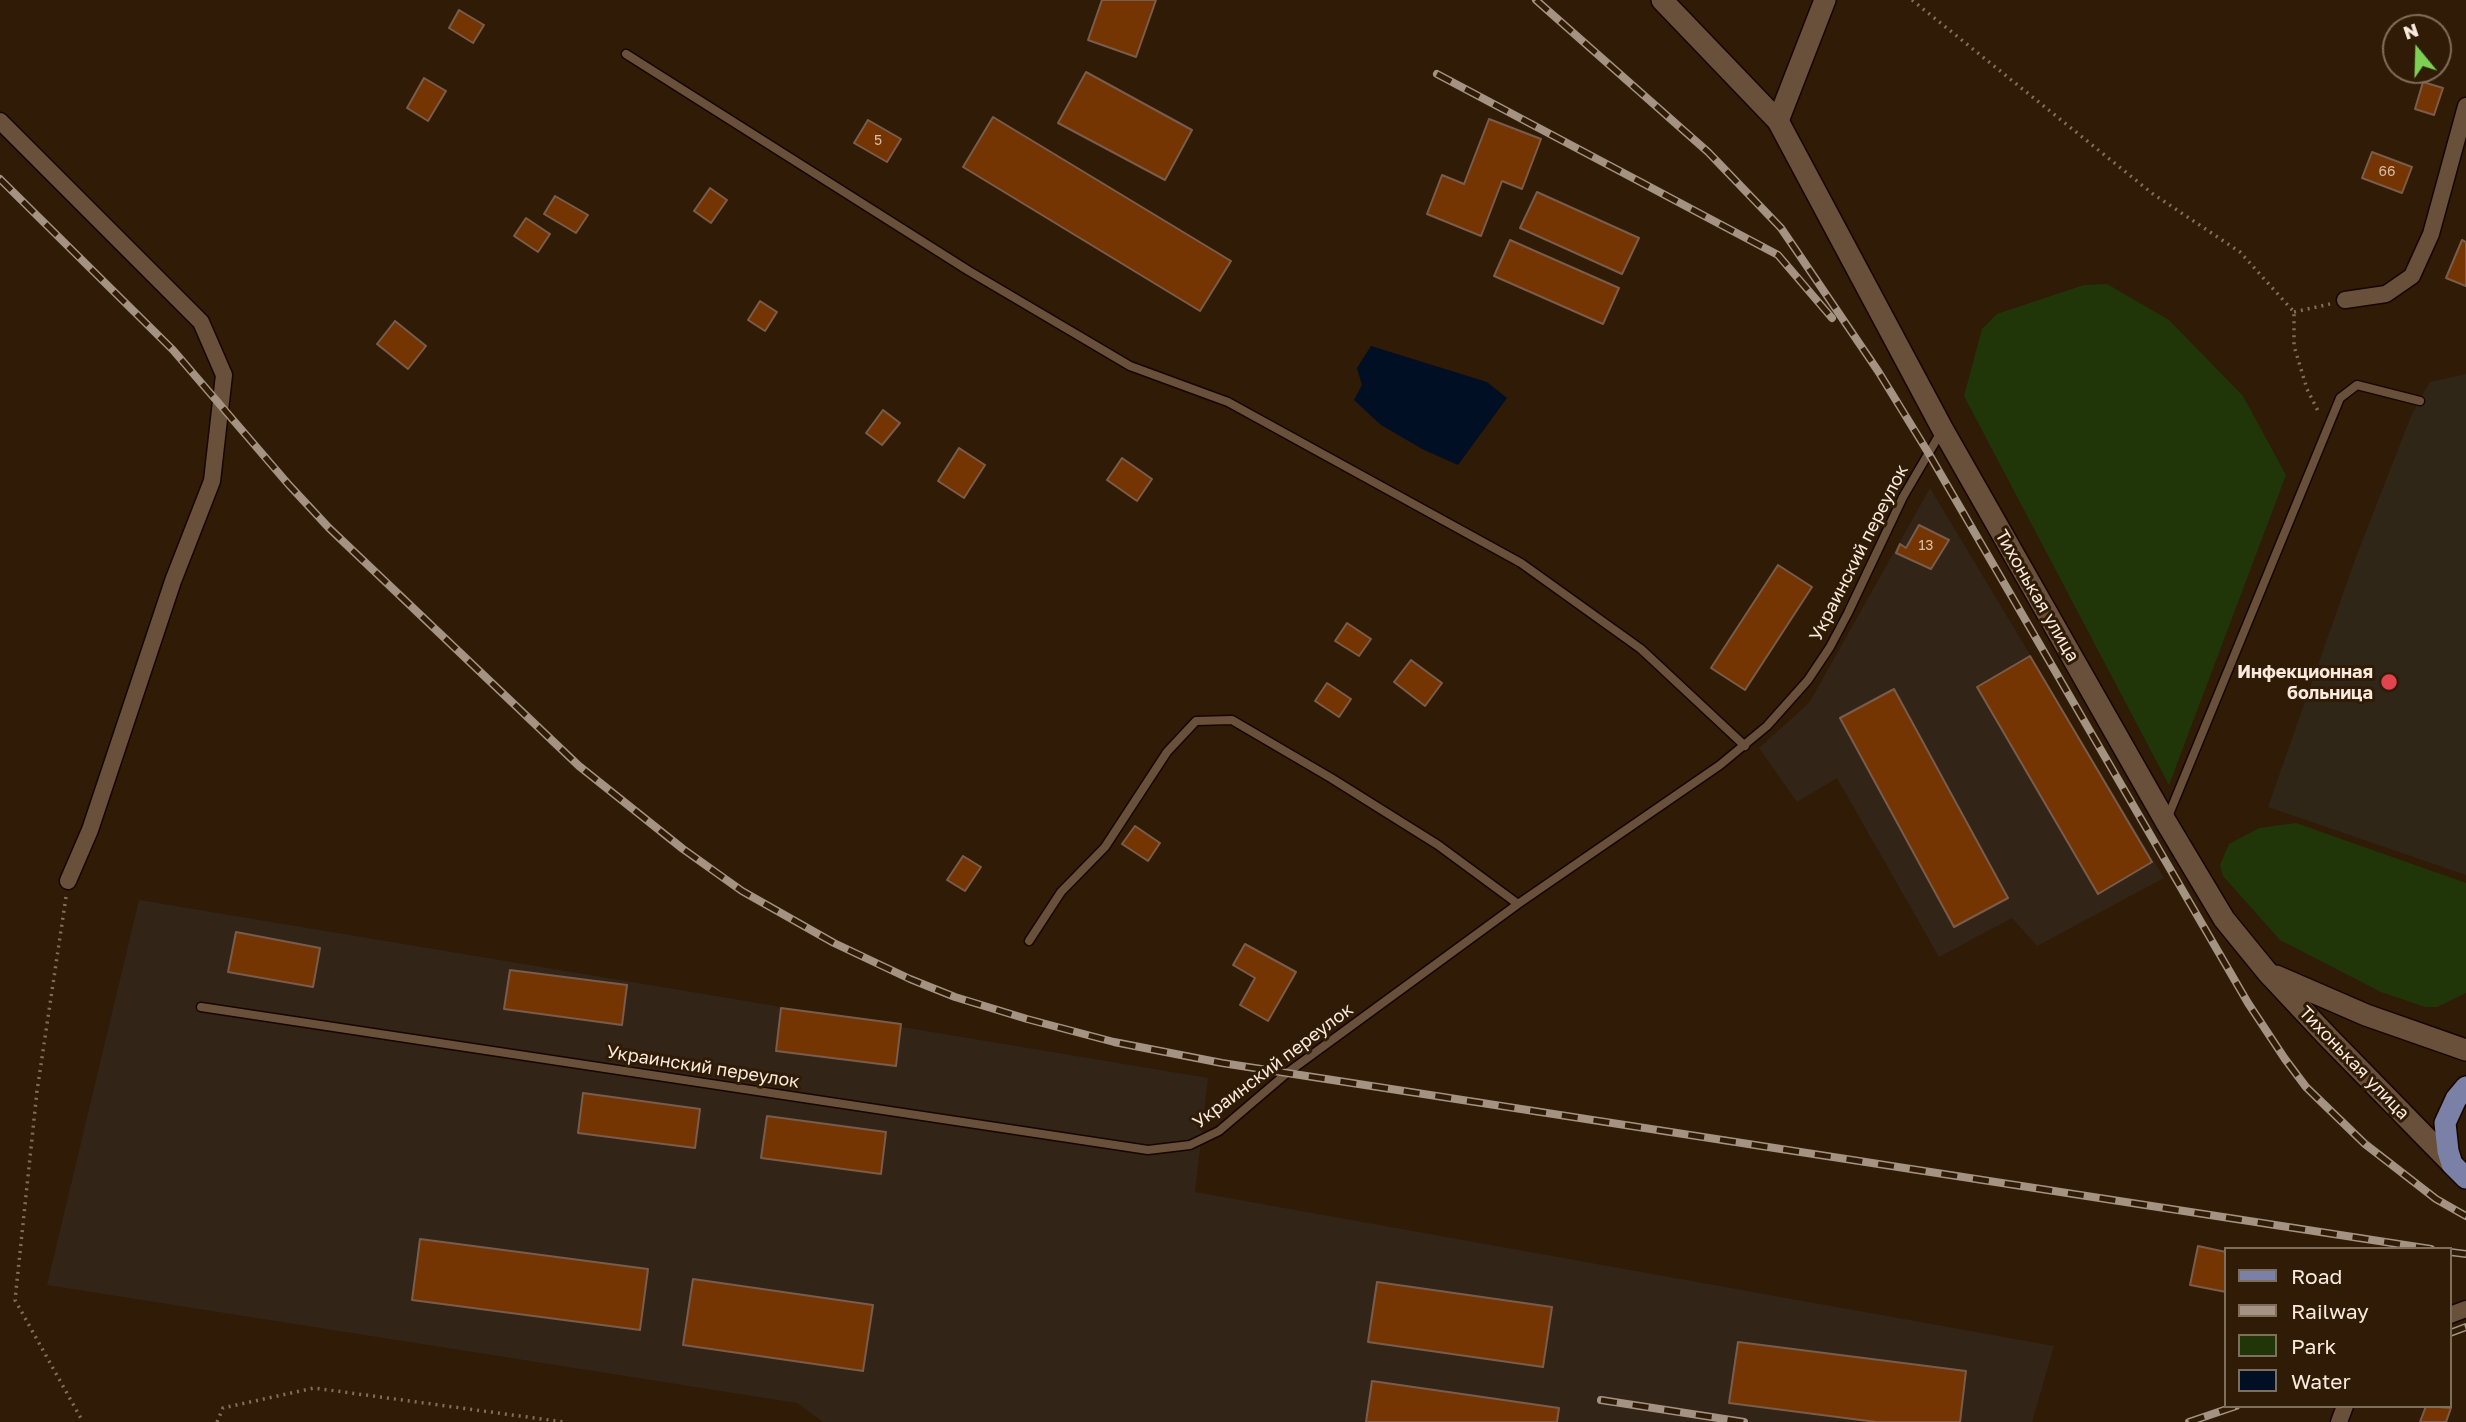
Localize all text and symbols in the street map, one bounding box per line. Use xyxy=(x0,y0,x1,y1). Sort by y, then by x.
north arrow xyxy=(2382,14,2452,84)
text: N xyxy=(2400,17,2421,44)
house number: 5 xyxy=(874,133,882,149)
house number: 66 xyxy=(2379,164,2395,180)
street label: Украинский переулок xyxy=(1805,461,1913,645)
street label: Тихонькая улица xyxy=(1990,526,2084,666)
house number: 13 xyxy=(1919,538,1933,554)
place label: Инфекционная больница xyxy=(2237,661,2373,704)
marker: Инфекционная больница xyxy=(2379,672,2399,692)
street label: Украинский переулок xyxy=(1189,999,1357,1133)
street label: Тихонькая улица xyxy=(2294,1002,2414,1124)
street label: Украинский переулок xyxy=(605,1041,801,1093)
legend xyxy=(2224,1247,2452,1408)
text: Road xyxy=(2291,1263,2342,1289)
text: Railway xyxy=(2291,1298,2369,1324)
text: Park xyxy=(2291,1333,2336,1359)
text: Water xyxy=(2291,1368,2351,1394)

